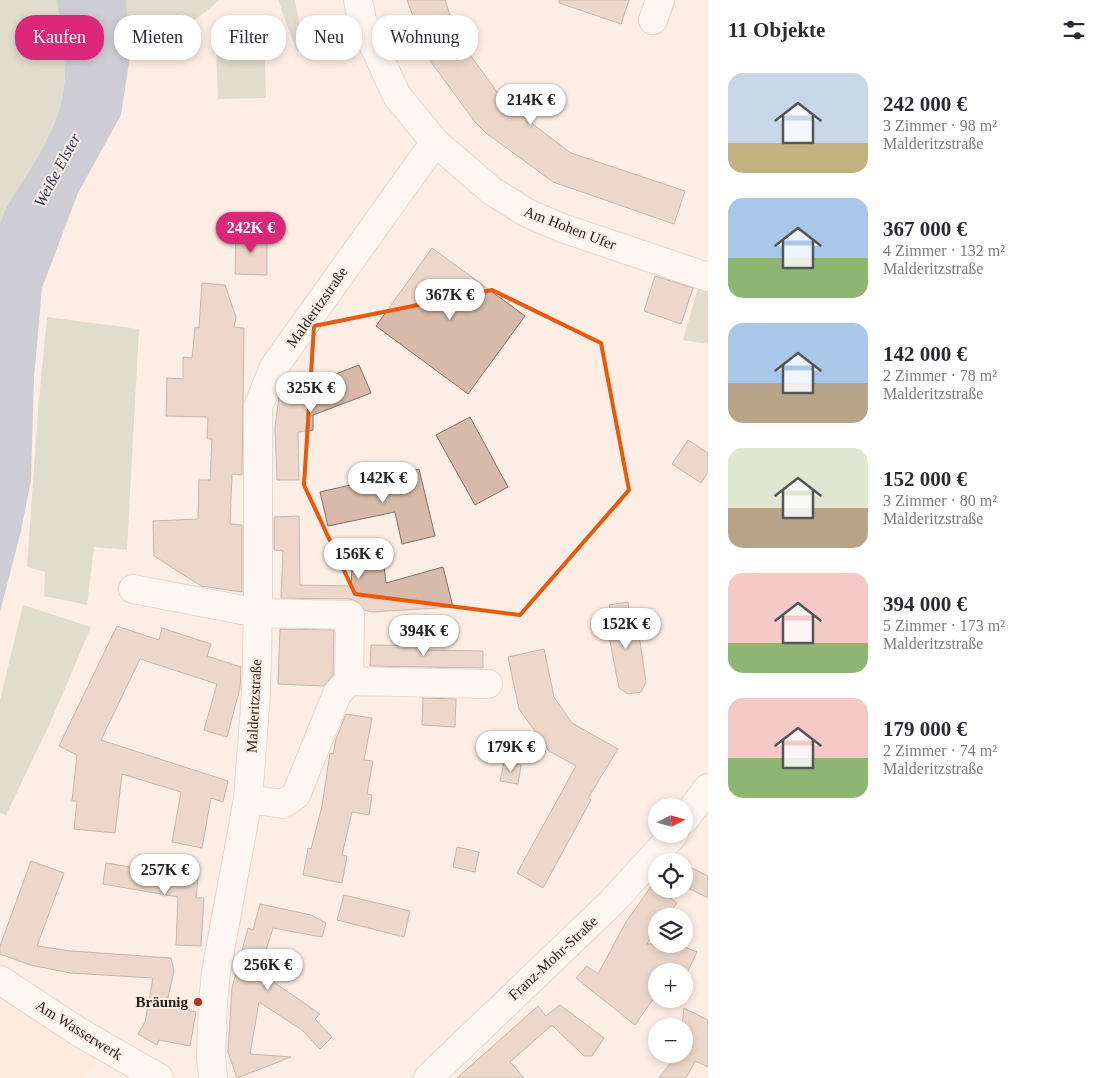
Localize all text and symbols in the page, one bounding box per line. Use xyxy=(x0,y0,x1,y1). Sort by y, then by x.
chip: Kaufen xyxy=(15,15,104,60)
chip: Mieten xyxy=(114,15,201,60)
chip: Filter xyxy=(211,15,286,60)
chip: Neu xyxy=(296,15,362,60)
chip: Wohnung xyxy=(372,15,478,60)
icon: filters xyxy=(1060,16,1088,44)
text: 11 Objekte xyxy=(728,18,825,42)
pin: 214K € xyxy=(490,84,572,126)
text: 214K € xyxy=(507,91,555,108)
text: 242 000 € xyxy=(883,92,967,116)
icon: home xyxy=(768,93,828,153)
text: 3 Zimmer · 98 m² xyxy=(883,117,997,134)
water label: Weiße Elster xyxy=(31,130,84,210)
text: Malderitzstraße xyxy=(883,135,983,152)
street label: Am Hohen Ufer xyxy=(522,203,618,253)
pin: 242K € xyxy=(210,212,292,254)
text: 367 000 € xyxy=(883,217,967,241)
icon: home xyxy=(768,218,828,278)
text: 242K € xyxy=(227,219,275,236)
text: 4 Zimmer · 132 m² xyxy=(883,242,1005,259)
text: Malderitzstraße xyxy=(883,260,983,277)
street label: Malderitzstraße xyxy=(283,264,351,350)
pin: 367K € xyxy=(409,278,491,321)
text: 367K € xyxy=(426,286,474,303)
text: 142 000 € xyxy=(883,342,967,366)
icon: home xyxy=(768,343,828,403)
text: 2 Zimmer · 78 m² xyxy=(883,367,997,384)
pin: 325K € xyxy=(270,372,352,414)
text: 325K € xyxy=(287,379,335,396)
text: Malderitzstraße xyxy=(883,385,983,402)
pin: 142K € xyxy=(342,462,424,504)
text: 152 000 € xyxy=(883,467,967,491)
icon: home xyxy=(768,468,828,528)
text: 142K € xyxy=(359,469,407,486)
text: 3 Zimmer · 80 m² xyxy=(883,492,997,509)
text: Malderitzstraße xyxy=(883,510,983,527)
pin: 156K € xyxy=(318,538,400,580)
text: 156K € xyxy=(335,545,383,562)
text: 394 000 € xyxy=(883,592,967,616)
icon: home xyxy=(768,593,828,653)
pin: 152K € xyxy=(585,608,667,650)
pin: 394K € xyxy=(383,614,465,657)
text: 152K € xyxy=(602,615,650,632)
text: 5 Zimmer · 173 m² xyxy=(883,617,1005,634)
text: 394K € xyxy=(400,622,448,639)
text: Malderitzstraße xyxy=(883,635,983,652)
street label: Malderitzstraße xyxy=(244,658,264,753)
text: 179 000 € xyxy=(883,717,967,741)
icon: home xyxy=(768,718,828,778)
pin: 179K € xyxy=(470,730,552,773)
text: 179K € xyxy=(487,738,535,755)
text: 2 Zimmer · 74 m² xyxy=(883,742,997,759)
text: Malderitzstraße xyxy=(883,760,983,777)
north arrow xyxy=(648,798,692,842)
map controls xyxy=(648,798,693,1063)
button: locate xyxy=(648,853,693,898)
pin: 257K € xyxy=(124,854,206,896)
text: 257K € xyxy=(141,861,189,878)
button: layers xyxy=(648,908,693,953)
street label: Franz-Mohr-Straße xyxy=(505,913,601,1003)
pin: 256K € xyxy=(227,948,309,991)
text: 256K € xyxy=(244,956,292,973)
button: + xyxy=(648,963,693,1008)
place label: Bräunig xyxy=(135,994,188,1010)
marker: Bräunig xyxy=(192,996,204,1008)
street label: Am Wasserwerk xyxy=(33,997,126,1063)
button: − xyxy=(648,1018,693,1063)

